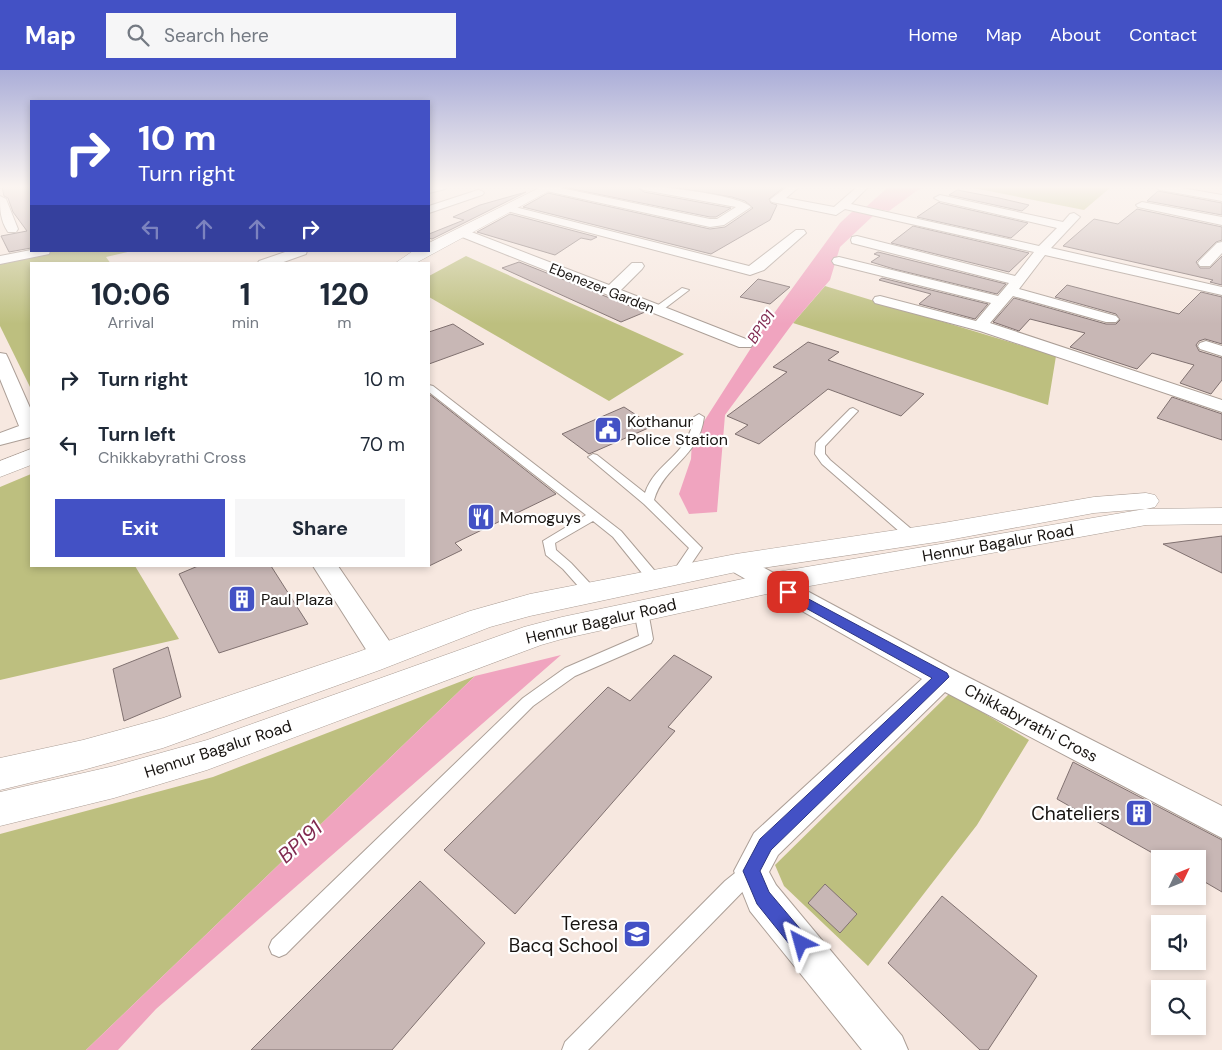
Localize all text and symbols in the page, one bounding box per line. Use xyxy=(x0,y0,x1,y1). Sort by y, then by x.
search box xyxy=(106,13,456,58)
text: Map xyxy=(25,20,76,51)
icon: search xyxy=(124,21,152,49)
text: Search here xyxy=(164,23,269,48)
text: Home xyxy=(908,23,958,47)
text: Map xyxy=(986,23,1022,47)
text: About xyxy=(1050,23,1101,47)
text: Contact xyxy=(1129,23,1197,47)
text: 10 m xyxy=(138,115,217,161)
icon: right xyxy=(55,120,120,185)
text: Turn right xyxy=(138,159,235,188)
icon: left xyxy=(137,215,165,243)
icon: ahead xyxy=(190,215,218,243)
icon: ahead xyxy=(243,215,271,243)
icon: right xyxy=(296,215,324,243)
street label: Ebenezer Garden xyxy=(547,259,657,317)
text: 10:06 xyxy=(91,275,171,314)
text: 1 xyxy=(240,275,251,314)
text: 120 xyxy=(320,275,369,314)
water label: BP191 xyxy=(743,306,780,348)
text: Arrival xyxy=(108,312,154,333)
text: min xyxy=(232,312,259,333)
text: m xyxy=(337,312,352,333)
icon: right xyxy=(55,366,83,394)
text: Turn right xyxy=(98,367,188,392)
text: 10 m xyxy=(364,367,405,392)
place label: Kothanur Police Station xyxy=(627,411,728,450)
public building icon: Kothanur Police Station xyxy=(593,415,623,445)
text: Turn left xyxy=(98,422,176,447)
icon: left xyxy=(55,431,83,459)
text: 70 m xyxy=(360,432,405,457)
text: Chikkabyrathi Cross xyxy=(98,447,246,468)
button: Exit xyxy=(55,499,225,557)
button: Share xyxy=(235,499,405,557)
restaurant icon: Momoguys xyxy=(466,502,496,532)
place label: Momoguys xyxy=(500,507,581,528)
street label: Hennur Bagalur Road xyxy=(920,519,1076,567)
pin xyxy=(767,571,809,613)
icon: arrive xyxy=(774,578,802,606)
building icon: Paul Plaza xyxy=(227,584,257,614)
place label: Paul Plaza xyxy=(261,589,333,610)
street label: Hennur Bagalur Road xyxy=(524,593,678,649)
street label: Chikkabyrathi Cross xyxy=(961,679,1101,767)
street label: Hennur Bagalur Road xyxy=(142,715,294,783)
building icon: Chateliers xyxy=(1124,798,1154,828)
place label: Chateliers xyxy=(1031,801,1120,826)
water label: BP191 xyxy=(272,814,329,869)
north arrow xyxy=(1151,850,1206,905)
map controls xyxy=(1151,850,1206,1035)
place label: Teresa Bacq School xyxy=(509,911,618,958)
button: sound xyxy=(1151,915,1206,970)
position arrow xyxy=(774,916,826,968)
school or university icon: Teresa Bacq School xyxy=(622,919,652,949)
button: search xyxy=(1151,980,1206,1035)

